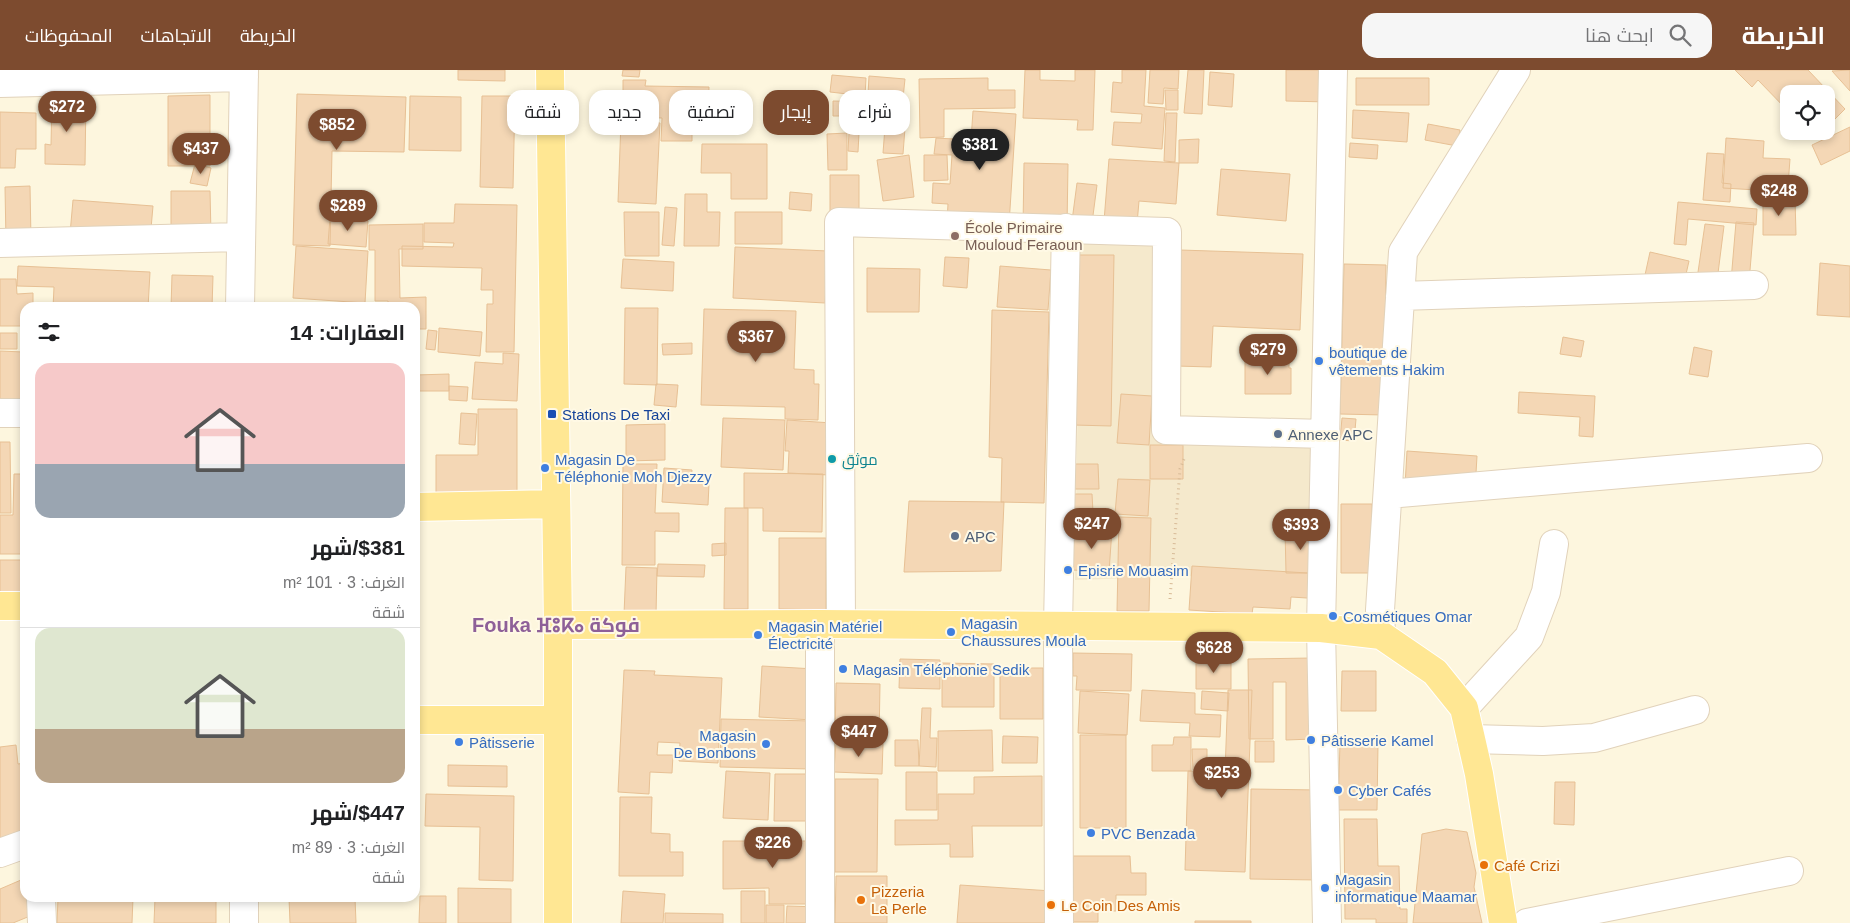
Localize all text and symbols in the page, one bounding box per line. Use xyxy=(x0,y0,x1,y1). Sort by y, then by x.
search box xyxy=(1362,13,1712,58)
icon: search xyxy=(1666,21,1694,49)
text: الخريطة xyxy=(1742,22,1825,49)
text: ابحث هنا xyxy=(1585,25,1654,46)
text: المحفوظات xyxy=(25,26,113,46)
text: الاتجاهات xyxy=(141,26,212,46)
text: الخريطة xyxy=(240,26,296,46)
map controls xyxy=(1780,85,1835,140)
button: locate xyxy=(1780,85,1835,140)
pin: $272 xyxy=(37,90,97,133)
chip: شقة xyxy=(507,90,579,135)
chip: جديد xyxy=(589,90,659,135)
chip: تصفية xyxy=(669,90,753,135)
chip: إيجار xyxy=(763,90,829,135)
chip: شراء xyxy=(839,90,910,135)
text: $272 xyxy=(49,98,85,115)
pin: $852 xyxy=(307,108,367,151)
text: $852 xyxy=(319,116,355,133)
pin: $381 xyxy=(950,128,1010,171)
pin: $437 xyxy=(171,132,231,175)
text: $381 xyxy=(962,136,998,153)
text: $437 xyxy=(183,140,219,157)
pin: $248 xyxy=(1749,174,1809,217)
text: $248 xyxy=(1761,182,1797,199)
pin: $289 xyxy=(318,190,378,232)
text: $289 xyxy=(330,197,366,214)
place label: École Primaire Mouloud Feraoun xyxy=(965,219,1083,253)
marker: École Primaire Mouloud Feraoun xyxy=(949,230,961,242)
icon: filters xyxy=(35,318,63,346)
pin: $367 xyxy=(726,320,786,363)
text: العقارات: 14 xyxy=(290,321,405,344)
text: $367 xyxy=(738,328,774,345)
pin: $279 xyxy=(1238,334,1298,376)
text: $279 xyxy=(1250,341,1286,358)
place label: boutique de vêtements Hakim xyxy=(1329,344,1445,378)
marker: boutique de vêtements Hakim xyxy=(1313,355,1325,367)
icon: home xyxy=(175,395,265,485)
place label: Stations De Taxi xyxy=(562,406,670,423)
marker: Stations De Taxi xyxy=(546,408,558,420)
place label: Annexe APC xyxy=(1288,426,1373,443)
marker: Annexe APC xyxy=(1272,428,1284,440)
place label: Magasin De Téléphonie Moh Djezzy xyxy=(555,451,712,485)
place label: موثق xyxy=(842,451,878,470)
marker: موثق xyxy=(826,453,838,465)
marker: Magasin De Téléphonie Moh Djezzy xyxy=(539,462,551,474)
pin: $247 xyxy=(1062,508,1122,550)
pin: $393 xyxy=(1271,508,1331,551)
text: $247 xyxy=(1074,515,1110,532)
text: $393 xyxy=(1283,516,1319,533)
place label: APC xyxy=(965,528,996,545)
marker: APC xyxy=(949,530,961,542)
text: $381/شهر xyxy=(311,536,405,559)
place label: Episrie Mouasim xyxy=(1078,562,1189,579)
marker: Episrie Mouasim xyxy=(1062,564,1074,576)
text: الغرف: 3 · 101 m² xyxy=(283,574,405,591)
text: شقة xyxy=(372,604,405,621)
place label: Cosmétiques Omar xyxy=(1343,608,1472,625)
marker: Cosmétiques Omar xyxy=(1327,610,1339,622)
district label: Fouka ⴼⵓⴽⴰ فوكة xyxy=(472,614,640,637)
place label: Magasin Chaussures Moula xyxy=(961,615,1087,649)
place label: Magasin Matériel Électricité xyxy=(768,618,882,652)
marker: Magasin Chaussures Moula xyxy=(945,626,957,638)
marker: Magasin Matériel Électricité xyxy=(752,629,764,641)
pin: $628 xyxy=(1184,632,1244,674)
text: $628 xyxy=(1196,639,1232,656)
icon: home xyxy=(175,661,265,751)
place label: Magasin Téléphonie Sedik xyxy=(853,661,1030,678)
marker: Magasin Téléphonie Sedik xyxy=(837,663,849,675)
pin: $447 xyxy=(829,716,889,758)
text: $447 xyxy=(841,723,877,740)
place label: Magasin De Bonbons xyxy=(673,727,756,761)
place label: Pâtisserie Kamel xyxy=(1321,732,1434,749)
place label: Pâtisserie xyxy=(469,734,535,751)
marker: Pâtisserie Kamel xyxy=(1305,734,1317,746)
marker: Pâtisserie xyxy=(453,736,465,748)
marker: Magasin De Bonbons xyxy=(760,738,772,750)
pin: $253 xyxy=(1192,756,1252,799)
text: $253 xyxy=(1204,764,1240,781)
place label: Cyber Cafés xyxy=(1348,782,1431,799)
marker: Cyber Cafés xyxy=(1332,784,1344,796)
text: $447/شهر xyxy=(311,801,405,824)
place label: PVC Benzada xyxy=(1101,825,1196,842)
pin: $226 xyxy=(743,826,803,869)
marker: PVC Benzada xyxy=(1085,827,1097,839)
text: $226 xyxy=(755,834,791,851)
text: الغرف: 3 · 89 m² xyxy=(292,839,405,856)
place label: Café Crizi xyxy=(1494,857,1560,874)
marker: Café Crizi xyxy=(1478,859,1490,871)
text: شقة xyxy=(372,869,405,886)
place label: Magasin informatique Maamar xyxy=(1335,871,1477,905)
marker: Magasin informatique Maamar xyxy=(1319,882,1331,894)
place label: Pizzeria La Perle xyxy=(871,883,927,917)
marker: Pizzeria La Perle xyxy=(855,894,867,906)
place label: Le Coin Des Amis xyxy=(1061,897,1180,914)
marker: Le Coin Des Amis xyxy=(1045,899,1057,911)

